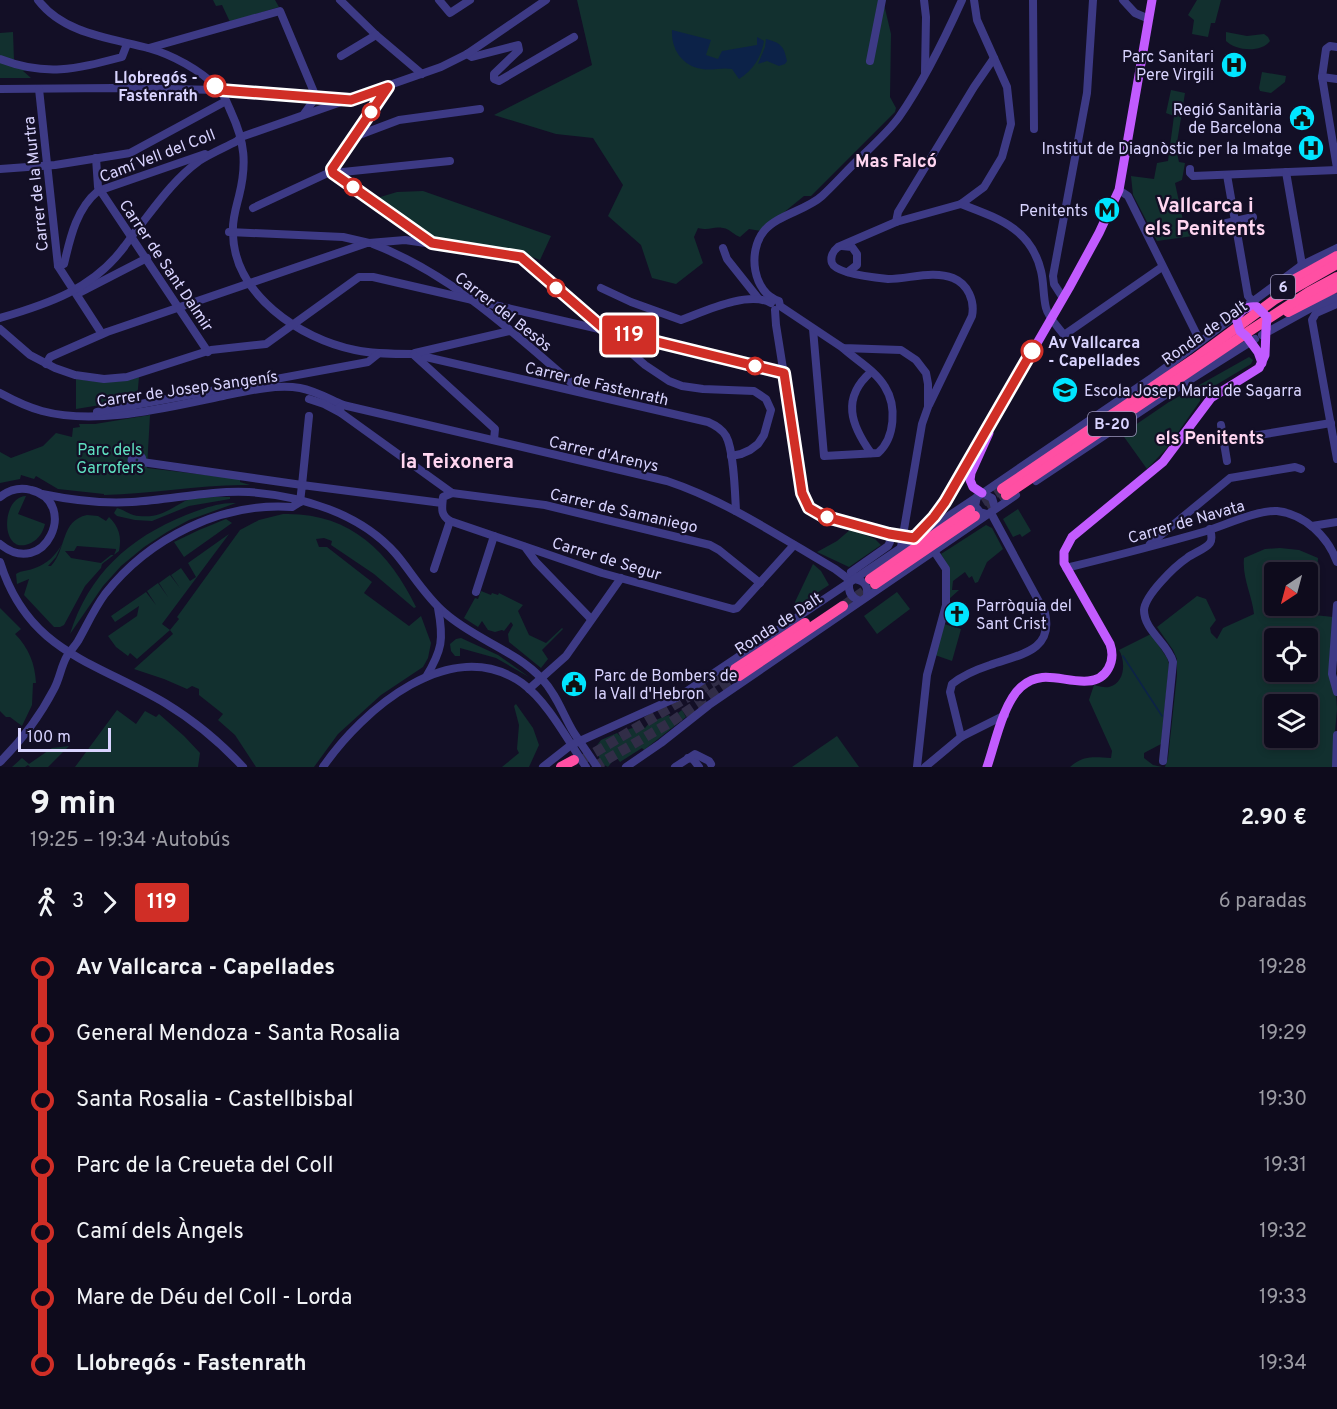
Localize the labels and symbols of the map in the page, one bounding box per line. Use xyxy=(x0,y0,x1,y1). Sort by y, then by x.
place label: Parc Sanitari Pere Virgili xyxy=(1122,48,1214,86)
hospital icon: Parc Sanitari Pere Virgili xyxy=(1219,50,1249,80)
place label: Llobregós - Fastenrath xyxy=(114,69,198,107)
marker: Llobregós - Fastenrath xyxy=(204,75,226,97)
place label: Regió Sanitària de Barcelona xyxy=(1173,101,1282,139)
unlabelled marker xyxy=(362,103,380,121)
public building icon: Regió Sanitària de Barcelona xyxy=(1287,103,1317,133)
street label: Carrer de la Murtra xyxy=(20,115,54,252)
street label: Camí Vell del Coll xyxy=(97,126,219,188)
hospital icon: Institut de Diagnòstic per la Imatge xyxy=(1296,133,1326,163)
place label: Institut de Diagnòstic per la Imatge xyxy=(1042,140,1292,160)
district label: Mas Falcó xyxy=(855,151,937,174)
unlabelled marker xyxy=(344,178,362,196)
district label: Vallcarca i els Penitents xyxy=(1144,194,1266,243)
metro station icon: Penitents xyxy=(1092,195,1122,225)
street label: Carrer de Sant Dalmir xyxy=(114,196,217,336)
place label: Penitents xyxy=(1019,202,1088,222)
street label: Carrer del Besòs xyxy=(450,268,555,357)
road number: 6 xyxy=(1271,275,1295,299)
unlabelled marker xyxy=(547,279,565,297)
street label: Ronda de Dalt xyxy=(1158,297,1252,371)
line badge: 119 xyxy=(594,316,664,354)
place label: Av Vallcarca - Capellades xyxy=(1048,334,1140,372)
marker: Av Vallcarca - Capellades xyxy=(1021,340,1043,362)
unlabelled marker xyxy=(746,357,764,375)
street label: Carrer de Fastenrath xyxy=(523,359,671,411)
street label: Carrer de Josep Sangenís xyxy=(95,367,279,413)
school or university icon: Escola Josep Maria de Sagarra xyxy=(1050,375,1080,405)
place label: Escola Josep Maria de Sagarra xyxy=(1084,382,1302,402)
road number: B-20 xyxy=(1088,412,1136,436)
district label: els Penitents xyxy=(1156,428,1264,451)
street label: Carrer d'Arenys xyxy=(547,433,660,477)
park label: Parc dels Garrofers xyxy=(76,441,144,479)
district label: la Teixonera xyxy=(400,450,514,476)
street label: Carrer de Samaniego xyxy=(548,485,700,539)
street label: Carrer de Navata xyxy=(1126,497,1247,549)
unlabelled marker xyxy=(818,508,836,526)
street label: Carrer de Segur xyxy=(549,534,664,586)
north arrow xyxy=(1264,562,1318,616)
street label: Ronda de Dalt xyxy=(732,589,827,660)
place label: Parròquia del Sant Crist xyxy=(976,597,1072,635)
church icon: Parròquia del Sant Crist xyxy=(942,599,972,629)
place label: Parc de Bombers de la Vall d'Hebron xyxy=(594,667,737,705)
public building icon: Parc de Bombers de la Vall d'Hebron xyxy=(559,669,589,699)
scale bar xyxy=(18,725,111,752)

